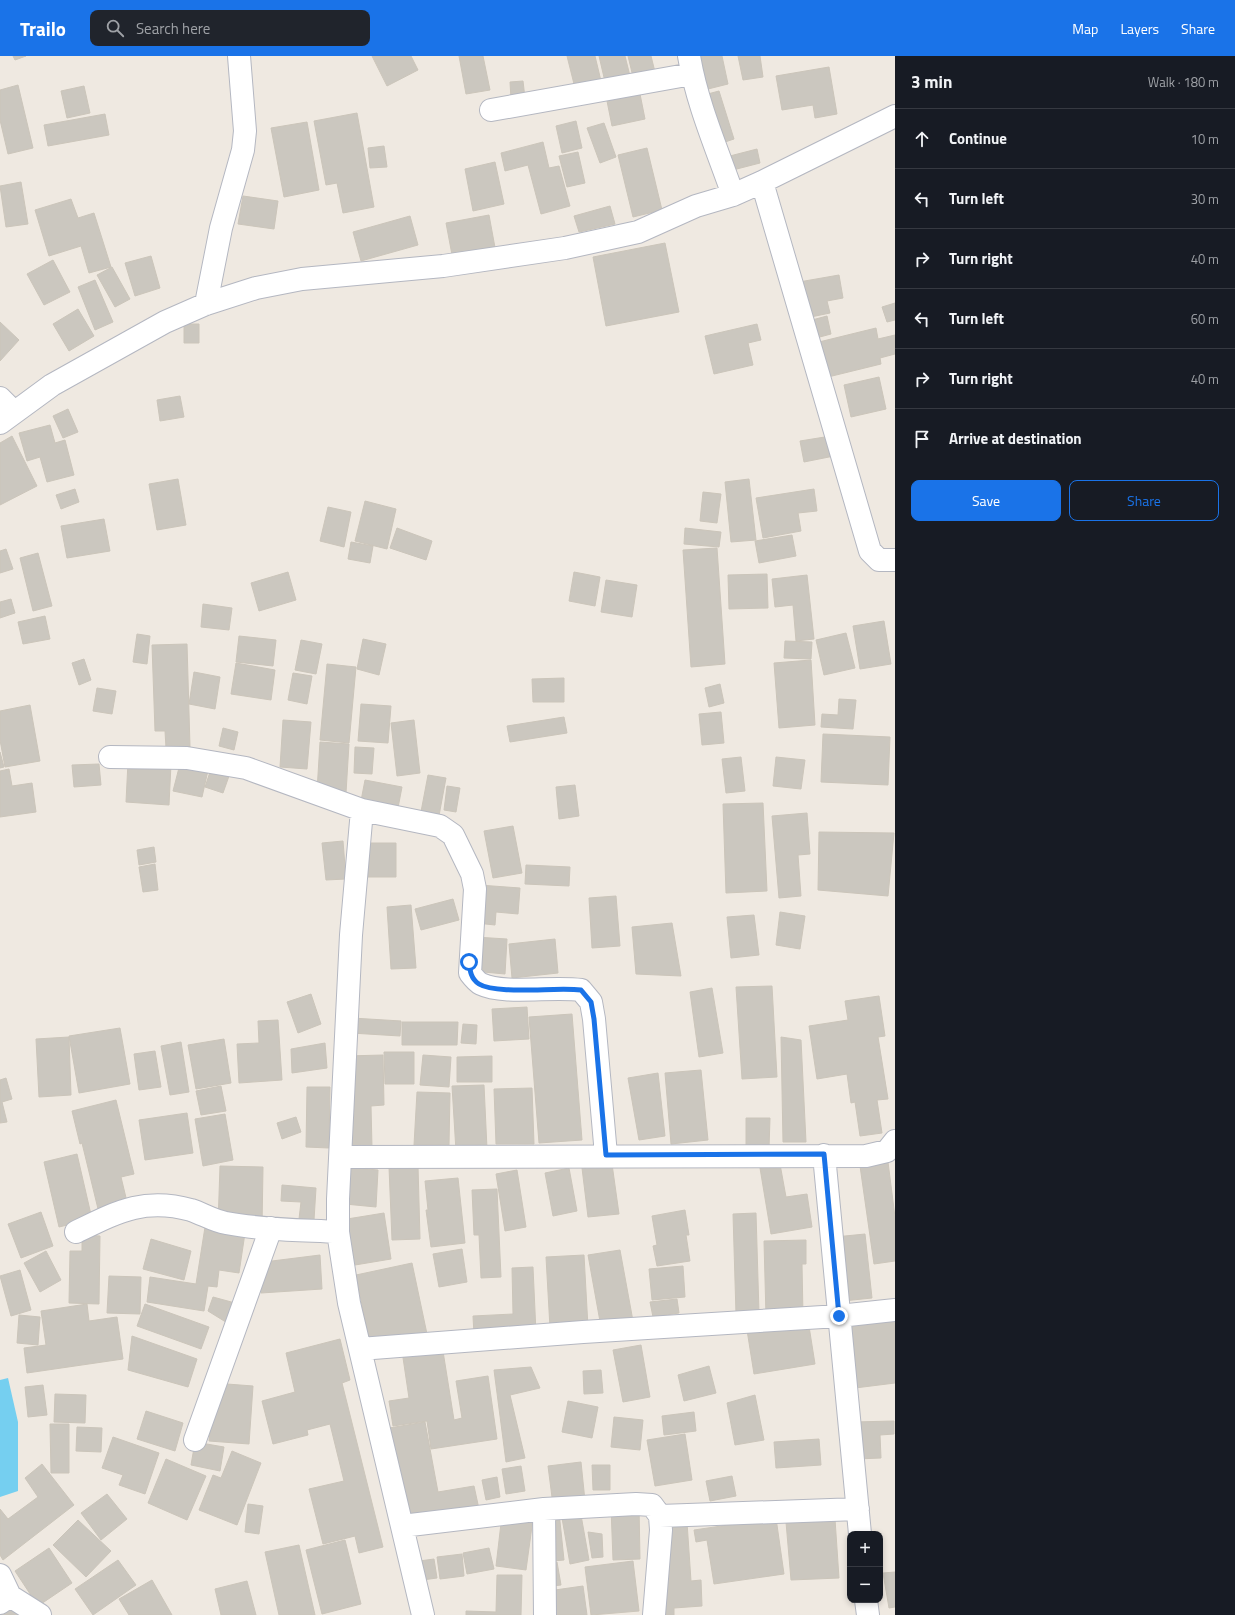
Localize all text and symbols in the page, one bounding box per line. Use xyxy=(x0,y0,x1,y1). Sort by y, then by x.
search box xyxy=(90,10,370,46)
text: Trailo xyxy=(20,14,66,43)
icon: search xyxy=(104,17,126,39)
text: Search here xyxy=(136,17,210,40)
text: Map xyxy=(1072,18,1098,39)
text: Layers xyxy=(1120,18,1159,39)
text: Share xyxy=(1181,18,1215,39)
text: 3 min xyxy=(911,69,952,95)
text: Walk · 180 m xyxy=(1148,72,1219,92)
text: Continue xyxy=(949,127,1007,150)
icon: ahead xyxy=(911,128,933,150)
text: 10 m xyxy=(1191,129,1219,149)
text: Turn left xyxy=(949,187,1004,210)
icon: left xyxy=(911,188,933,210)
text: 30 m xyxy=(1191,189,1219,209)
text: Turn right xyxy=(949,247,1013,270)
icon: right xyxy=(911,248,933,270)
text: 40 m xyxy=(1191,249,1219,269)
text: Turn left xyxy=(949,307,1004,330)
icon: left xyxy=(911,308,933,330)
text: 60 m xyxy=(1191,309,1219,329)
text: Turn right xyxy=(949,367,1013,390)
icon: right xyxy=(911,368,933,390)
text: 40 m xyxy=(1191,369,1219,389)
text: Arrive at destination xyxy=(949,427,1082,450)
icon: arrive xyxy=(911,428,933,450)
button: Save xyxy=(911,480,1061,521)
button: Share xyxy=(1069,480,1219,521)
route start xyxy=(460,953,478,971)
route end xyxy=(830,1307,848,1325)
map controls xyxy=(847,1531,883,1603)
button: + xyxy=(847,1531,883,1567)
button: − xyxy=(847,1567,883,1603)

